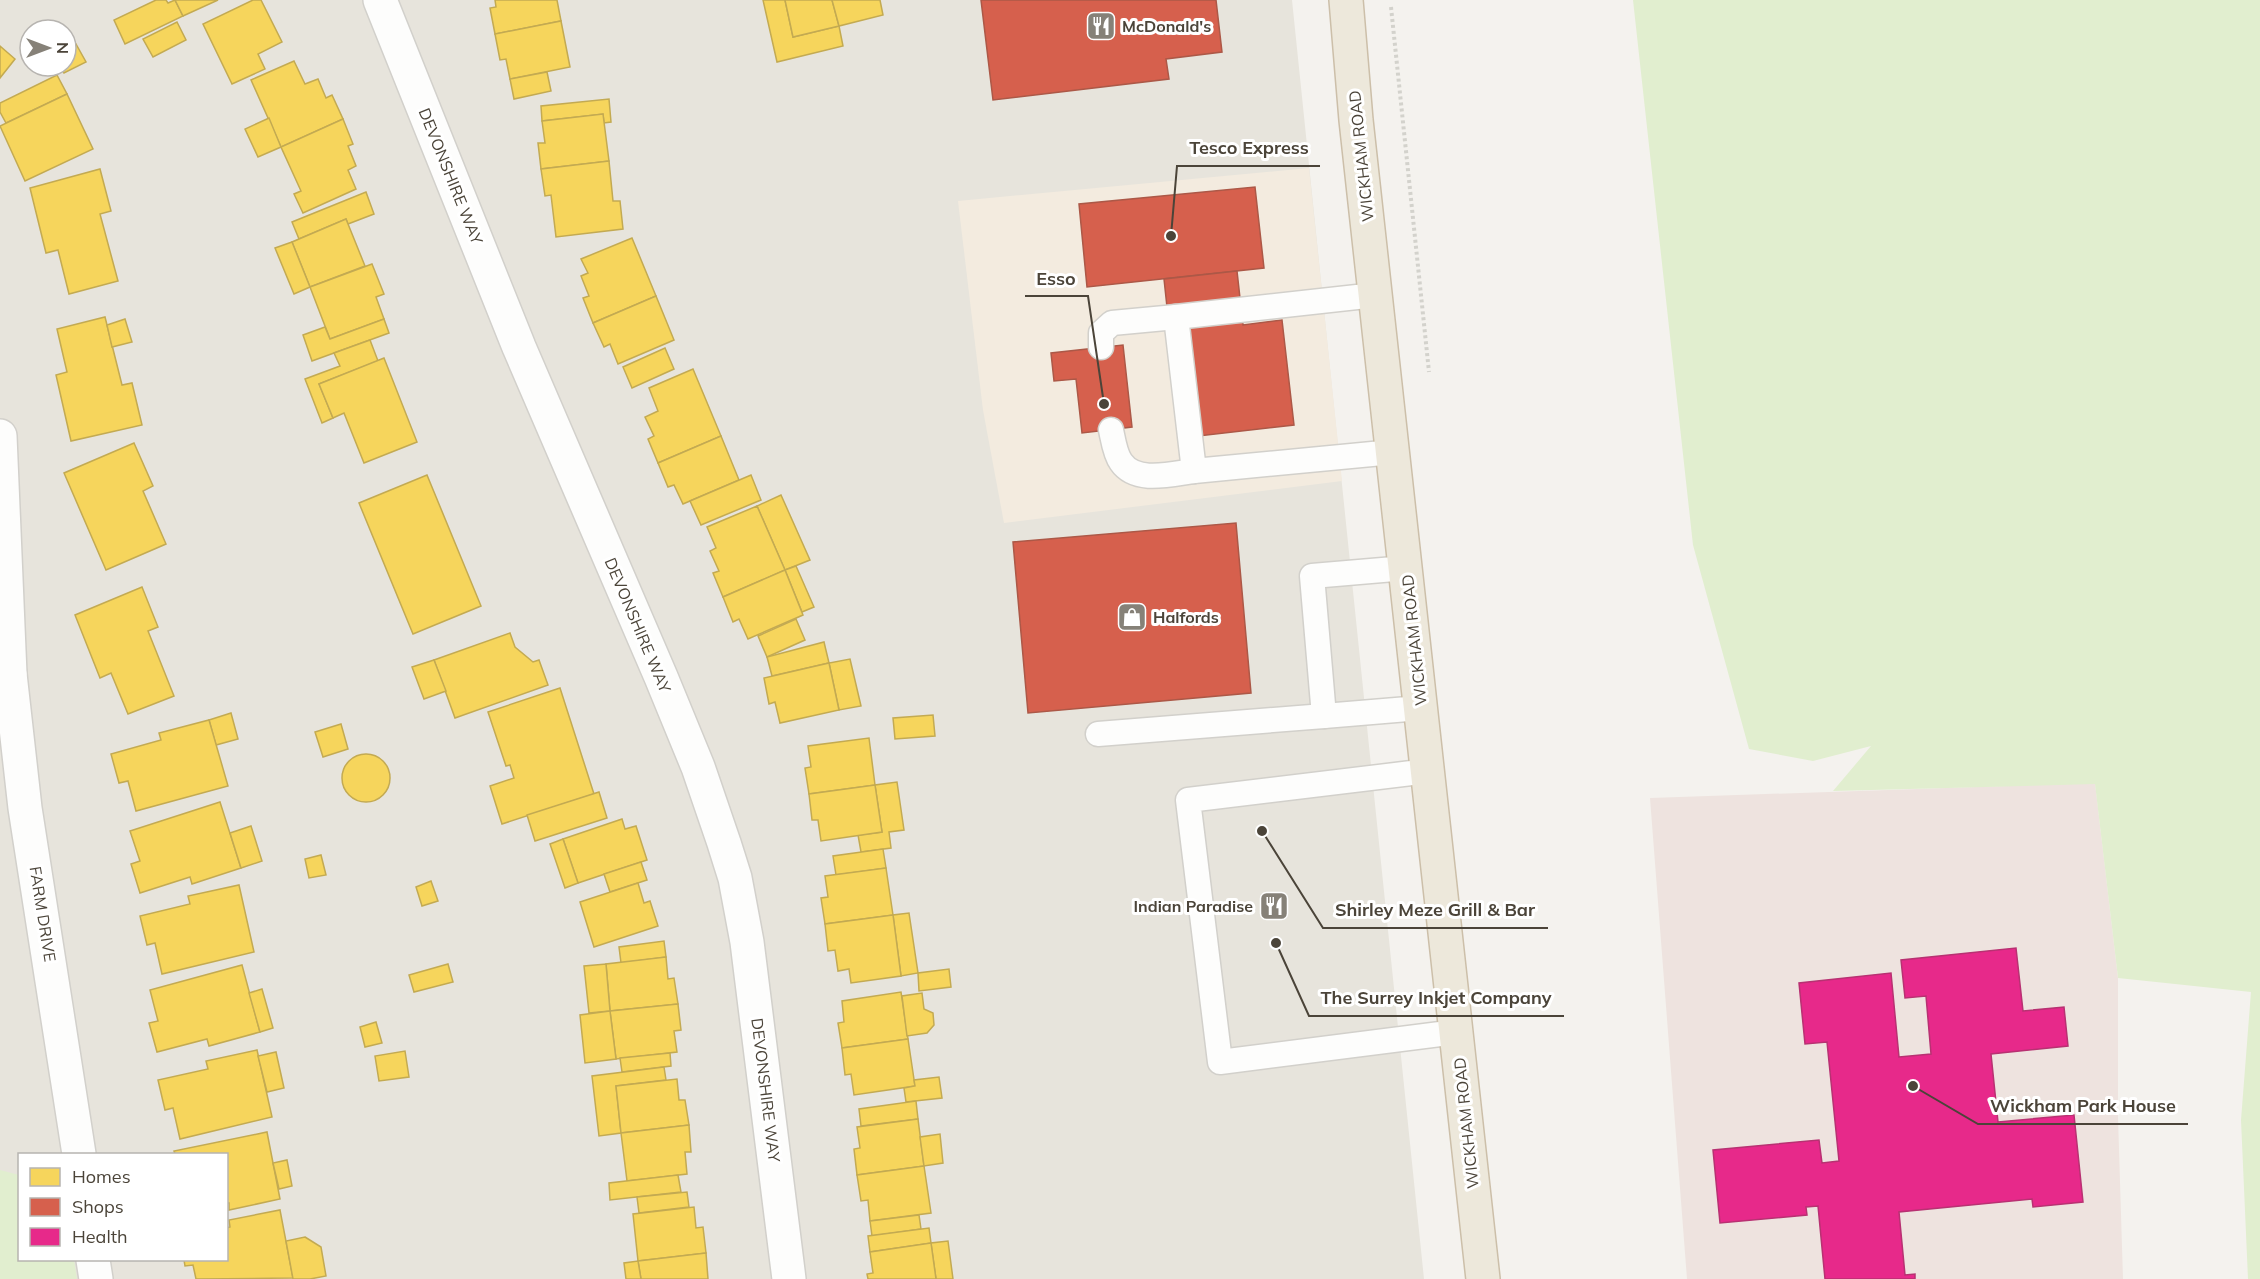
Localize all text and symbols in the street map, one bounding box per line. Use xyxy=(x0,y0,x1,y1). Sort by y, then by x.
restaurant icon: McDonald's xyxy=(1085,10,1117,42)
place label: McDonald's xyxy=(1122,16,1211,36)
north arrow xyxy=(18,18,78,78)
text: N xyxy=(53,42,73,54)
street label: WICKHAM ROAD xyxy=(1344,89,1378,223)
street label: DEVONSHIRE WAY xyxy=(415,105,488,247)
callout: Tesco Express xyxy=(1177,130,1320,166)
text: Tesco Express xyxy=(1189,136,1309,159)
callout: Esso xyxy=(1025,260,1088,296)
text: Esso xyxy=(1036,267,1076,290)
street label: DEVONSHIRE WAY xyxy=(600,554,676,696)
street label: WICKHAM ROAD xyxy=(1397,573,1431,707)
shop icon: Halfords xyxy=(1116,601,1148,633)
place label: Halfords xyxy=(1153,607,1219,627)
street label: FARM DRIVE xyxy=(26,865,60,963)
restaurant icon: Indian Paradise xyxy=(1258,890,1290,922)
callout: Shirley Meze Grill & Bar xyxy=(1323,892,1548,928)
place label: Indian Paradise xyxy=(1134,896,1253,916)
text: Shirley Meze Grill & Bar xyxy=(1335,898,1536,921)
callout: The Surrey Inkjet Company xyxy=(1309,980,1564,1016)
text: The Surrey Inkjet Company xyxy=(1320,986,1552,1009)
street label: DEVONSHIRE WAY xyxy=(747,1017,785,1163)
street label: WICKHAM ROAD xyxy=(1449,1056,1483,1190)
callout: Wickham Park House xyxy=(1978,1088,2188,1124)
text: Wickham Park House xyxy=(1990,1094,2176,1117)
legend xyxy=(18,1153,228,1261)
text: Homes xyxy=(72,1165,131,1188)
text: Shops xyxy=(72,1195,124,1218)
text: Health xyxy=(72,1225,128,1248)

